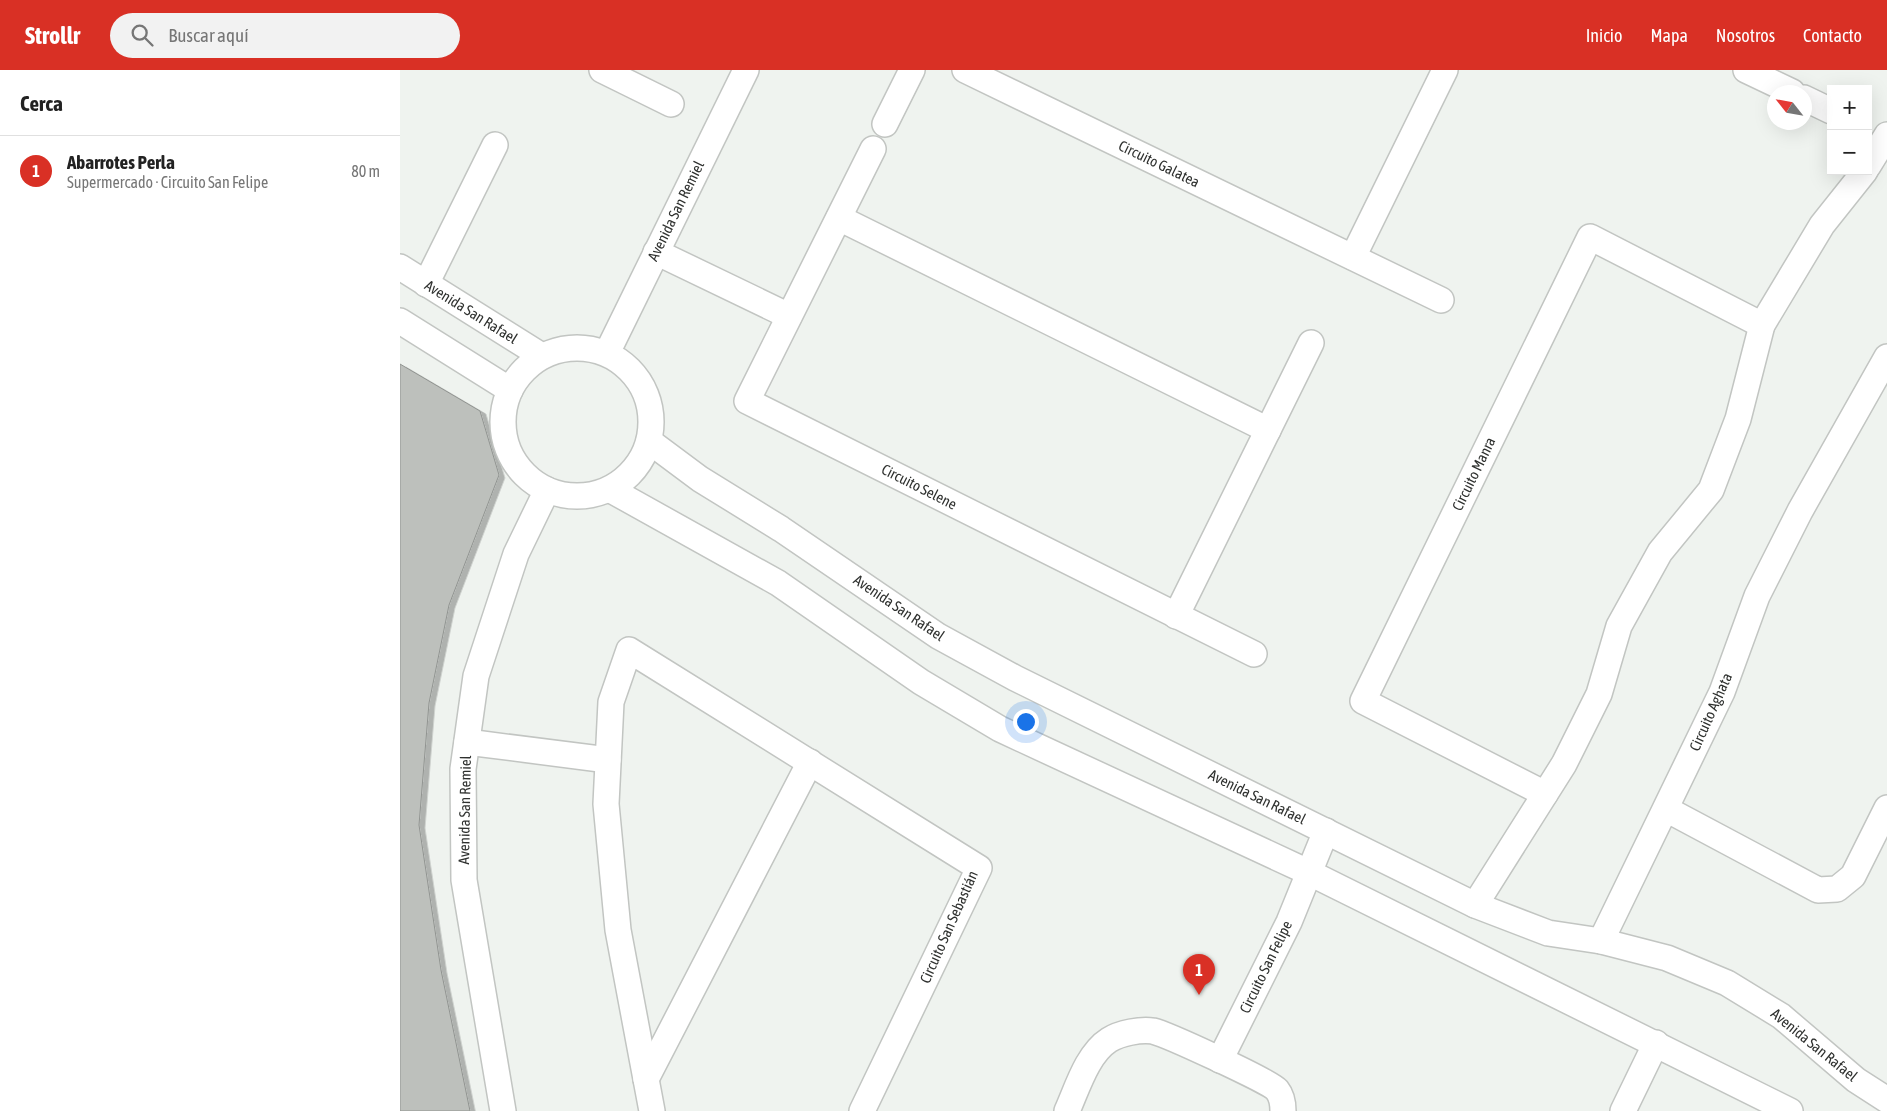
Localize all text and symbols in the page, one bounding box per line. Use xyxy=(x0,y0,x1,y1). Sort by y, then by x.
search box xyxy=(110,13,460,58)
icon: search xyxy=(128,21,156,49)
text: Strollr xyxy=(25,22,80,49)
text: Buscar aquí xyxy=(168,24,249,46)
text: Inicio xyxy=(1586,25,1622,46)
text: Mapa xyxy=(1650,25,1688,46)
text: Nosotros xyxy=(1716,25,1775,46)
text: Contacto xyxy=(1803,25,1862,46)
north arrow xyxy=(1767,85,1812,130)
map controls xyxy=(1827,85,1872,175)
button: + xyxy=(1827,85,1872,130)
text: Cerca xyxy=(20,91,63,115)
button: − xyxy=(1827,130,1872,175)
street label: Circuito Galatea xyxy=(1116,137,1202,190)
text: Abarrotes Perla xyxy=(67,151,175,173)
street label: Avenida San Remiel xyxy=(644,158,707,263)
text: 1 xyxy=(32,162,40,180)
text: 80 m xyxy=(351,162,380,180)
text: Supermercado · Circuito San Felipe xyxy=(67,173,268,191)
street label: Avenida San Rafael xyxy=(422,276,521,347)
street label: Circuito Manra xyxy=(1448,434,1499,513)
street label: Circuito Selene xyxy=(879,460,960,513)
street label: Avenida San Rafael xyxy=(851,571,948,644)
street label: Circuito Aghata xyxy=(1686,670,1735,753)
your location xyxy=(1013,709,1039,735)
street label: Avenida San Remiel xyxy=(455,755,474,865)
street label: Avenida San Rafael xyxy=(1206,766,1309,827)
street label: Circuito San Sebastián xyxy=(916,868,981,986)
street label: Circuito San Felipe xyxy=(1236,918,1295,1016)
pin: 1 xyxy=(1183,954,1215,995)
street label: Avenida San Rafael xyxy=(1768,1005,1861,1085)

